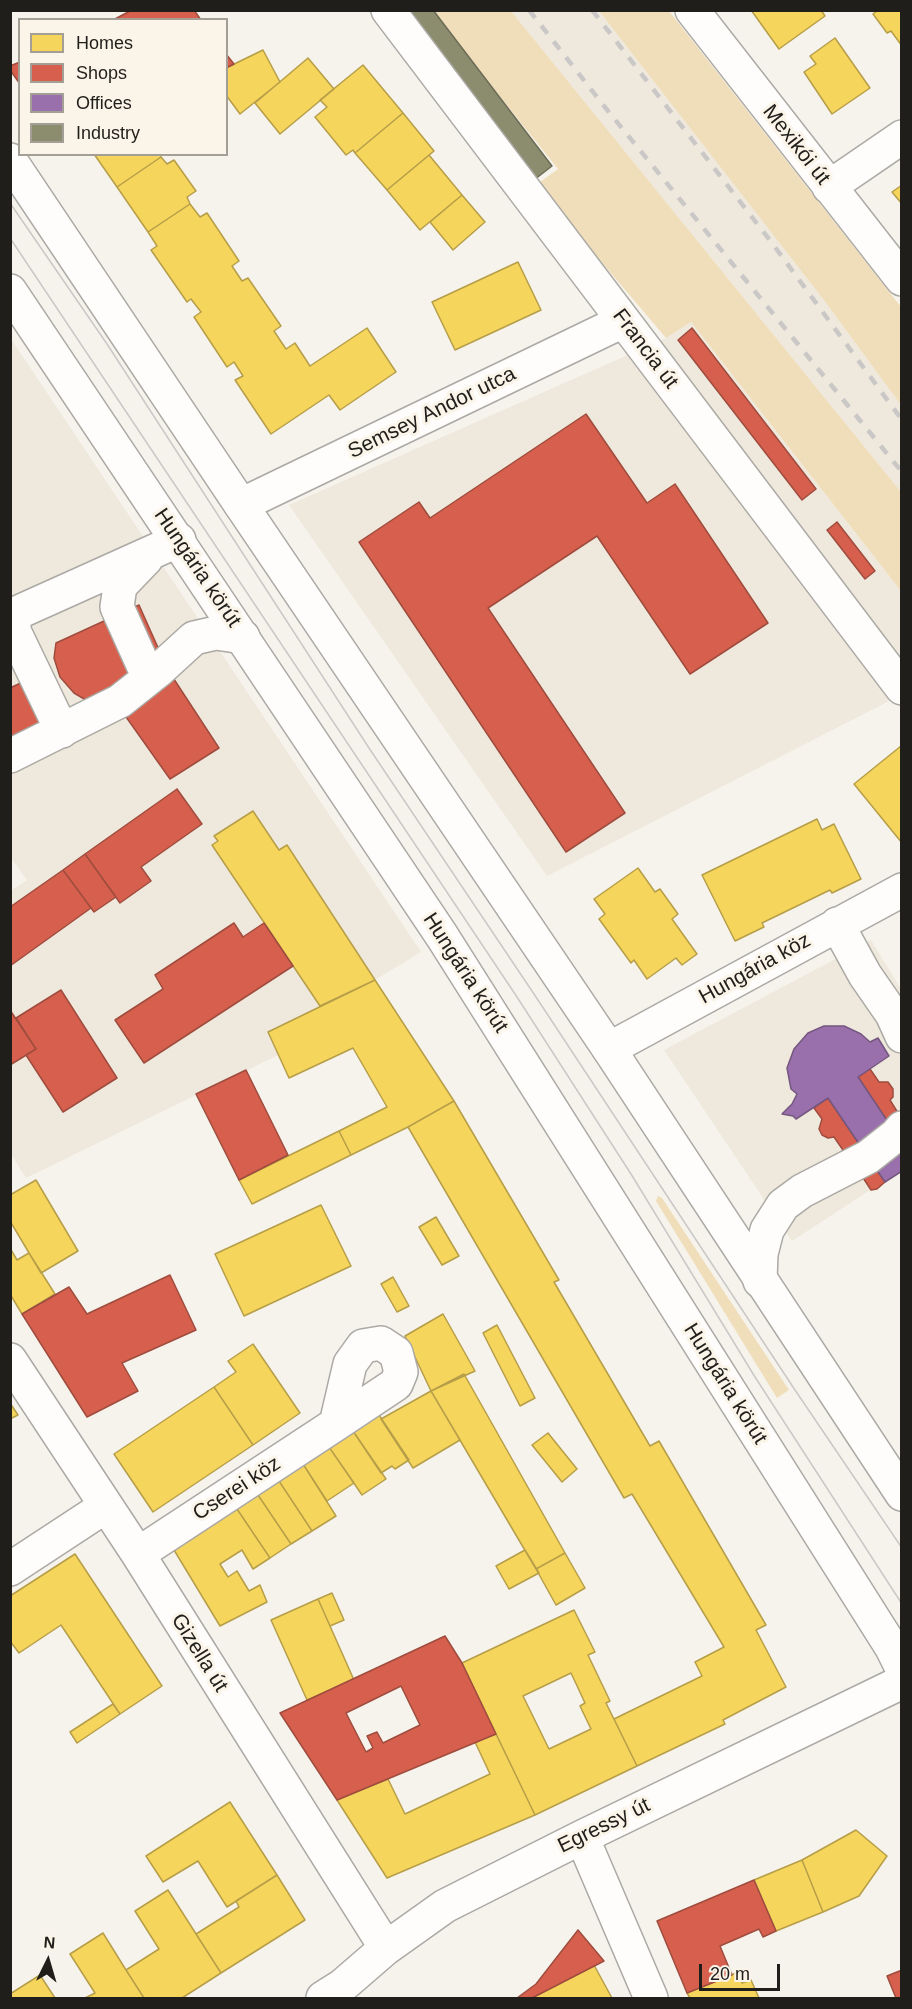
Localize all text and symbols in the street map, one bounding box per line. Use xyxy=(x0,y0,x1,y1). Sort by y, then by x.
legend xyxy=(18,18,228,156)
text: Homes xyxy=(76,33,133,53)
text: Shops xyxy=(76,63,127,83)
text: Offices xyxy=(76,93,132,113)
street label: Mexikói út xyxy=(757,100,835,190)
text: Industry xyxy=(76,123,140,143)
street label: Francia út xyxy=(607,304,683,394)
street label: Semsey Andor utca xyxy=(344,362,520,464)
street label: Hungária körút xyxy=(148,504,246,632)
street label: Hungária körút xyxy=(417,908,513,1038)
street label: Hungária köz xyxy=(695,928,815,1010)
street label: Hungária körút xyxy=(678,1319,772,1449)
street label: Cserei köz xyxy=(189,1451,285,1527)
street label: Gizella út xyxy=(165,1609,233,1697)
street label: Egressy út xyxy=(554,1793,654,1859)
north arrow xyxy=(18,1931,78,1991)
text: N xyxy=(43,1934,56,1952)
scale bar xyxy=(702,1952,783,1990)
text: 20 m xyxy=(710,1964,750,1984)

